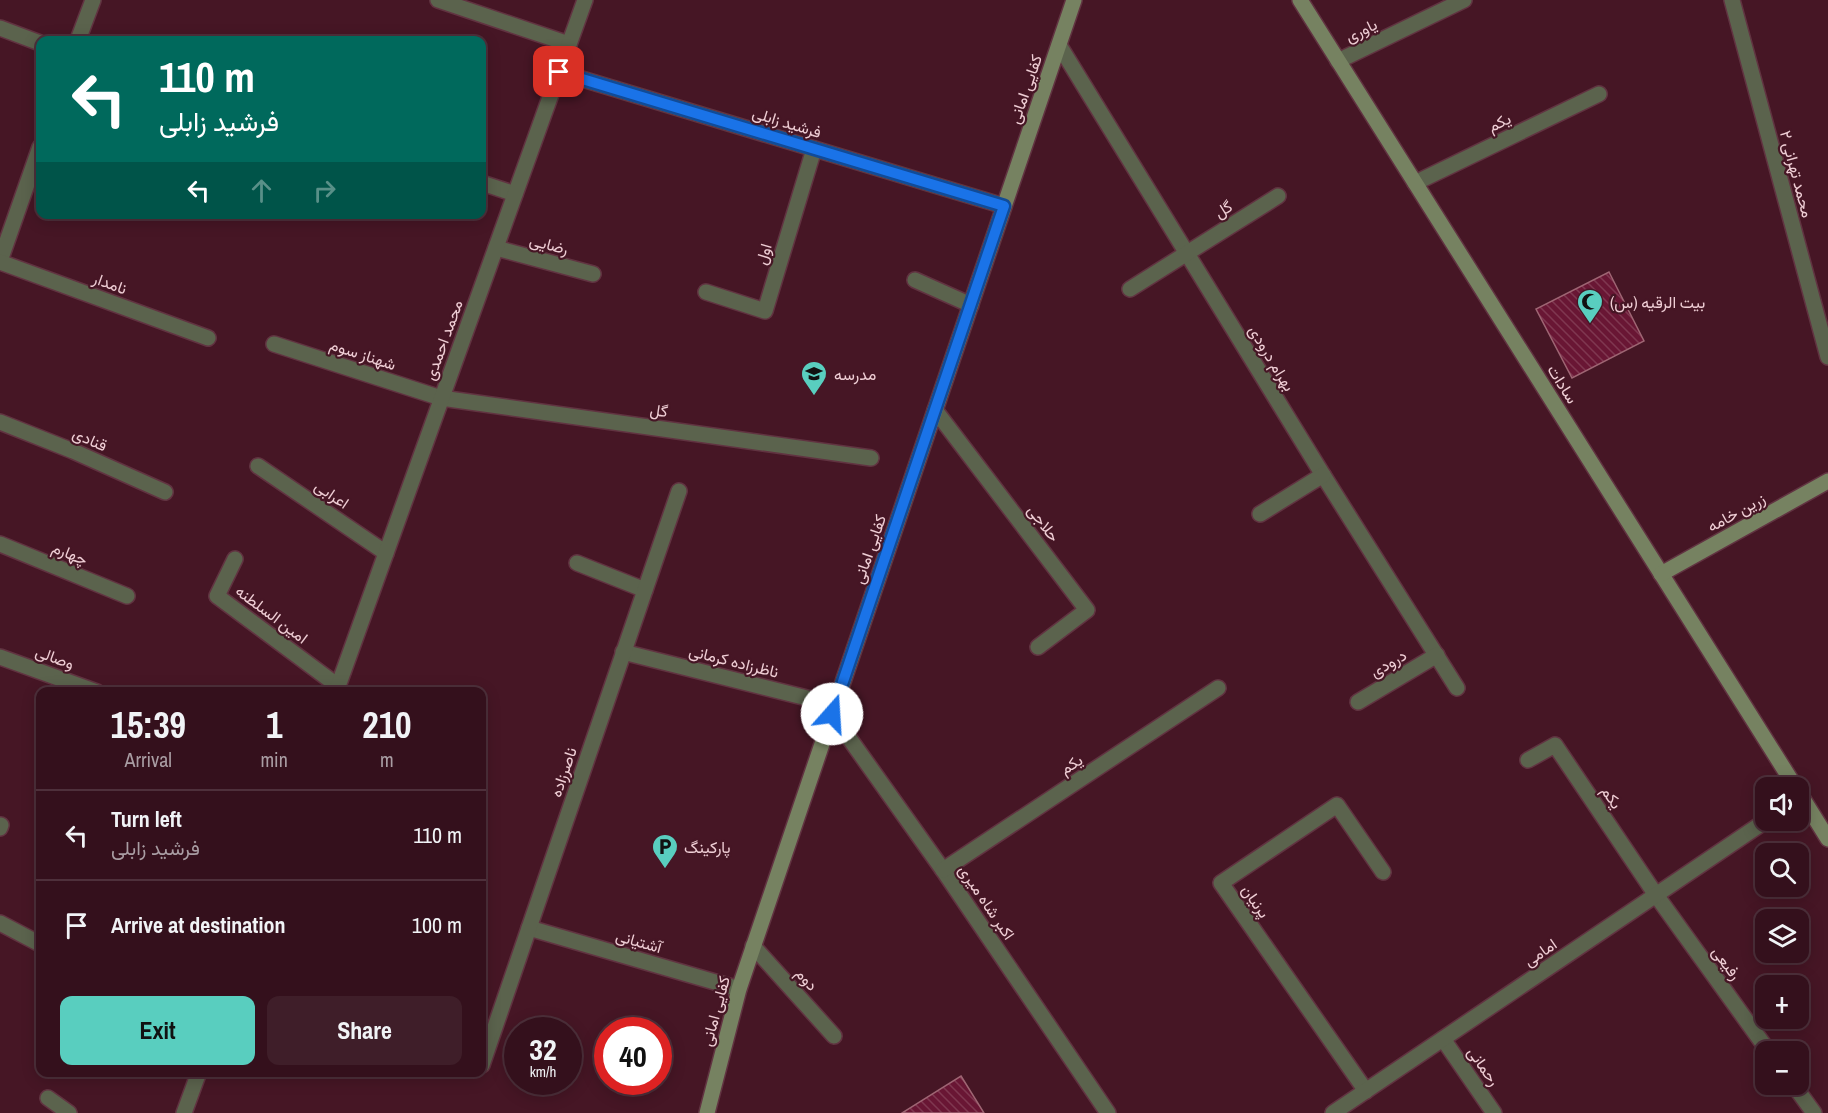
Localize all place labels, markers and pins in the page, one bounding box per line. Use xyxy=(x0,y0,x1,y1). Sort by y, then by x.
pin xyxy=(533,46,584,97)
mosque icon: بیت الرقیه (س) xyxy=(1575,287,1605,325)
place label: بیت الرقیه (س) xyxy=(1610,291,1705,313)
school or university icon: مدرسه xyxy=(799,359,829,397)
place label: مدرسه xyxy=(834,363,876,385)
parking icon: پارکینگ xyxy=(650,832,680,870)
place label: پارکینگ xyxy=(684,836,731,859)

